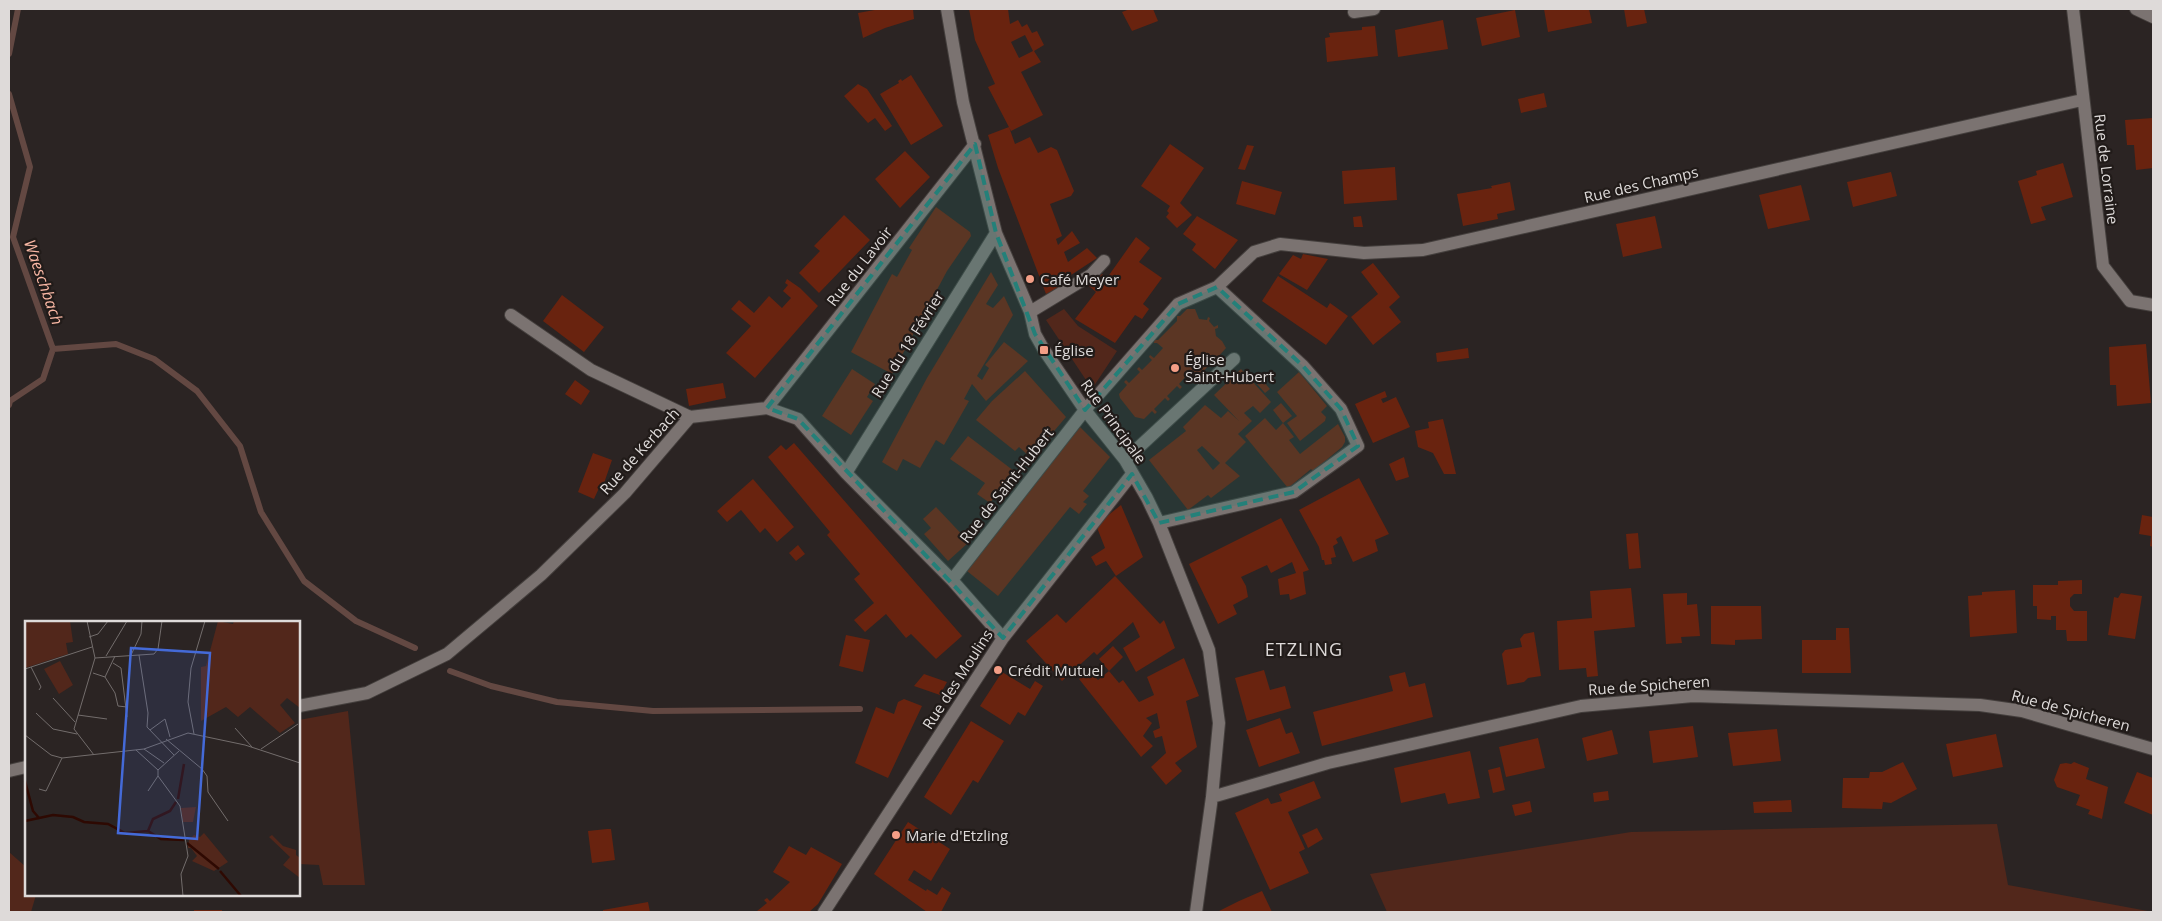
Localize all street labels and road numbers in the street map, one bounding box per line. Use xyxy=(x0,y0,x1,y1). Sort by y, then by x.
street label: Rue de Lorraine xyxy=(2090,113,2124,225)
street label: Rue des Champs xyxy=(1582,161,1700,207)
street label: Rue du Lavoir xyxy=(822,222,896,310)
street label: Rue du 18 Février xyxy=(866,287,948,401)
street label: Rue Principale xyxy=(1077,375,1151,467)
street label: Rue de Kerbach xyxy=(595,403,683,499)
street label: Rue de Saint-Hubert xyxy=(955,423,1057,547)
street label: Rue des Moulins xyxy=(917,625,997,733)
street label: Rue de Spicheren xyxy=(1587,671,1711,699)
street label: Rue de Spicheren xyxy=(2009,685,2133,735)

